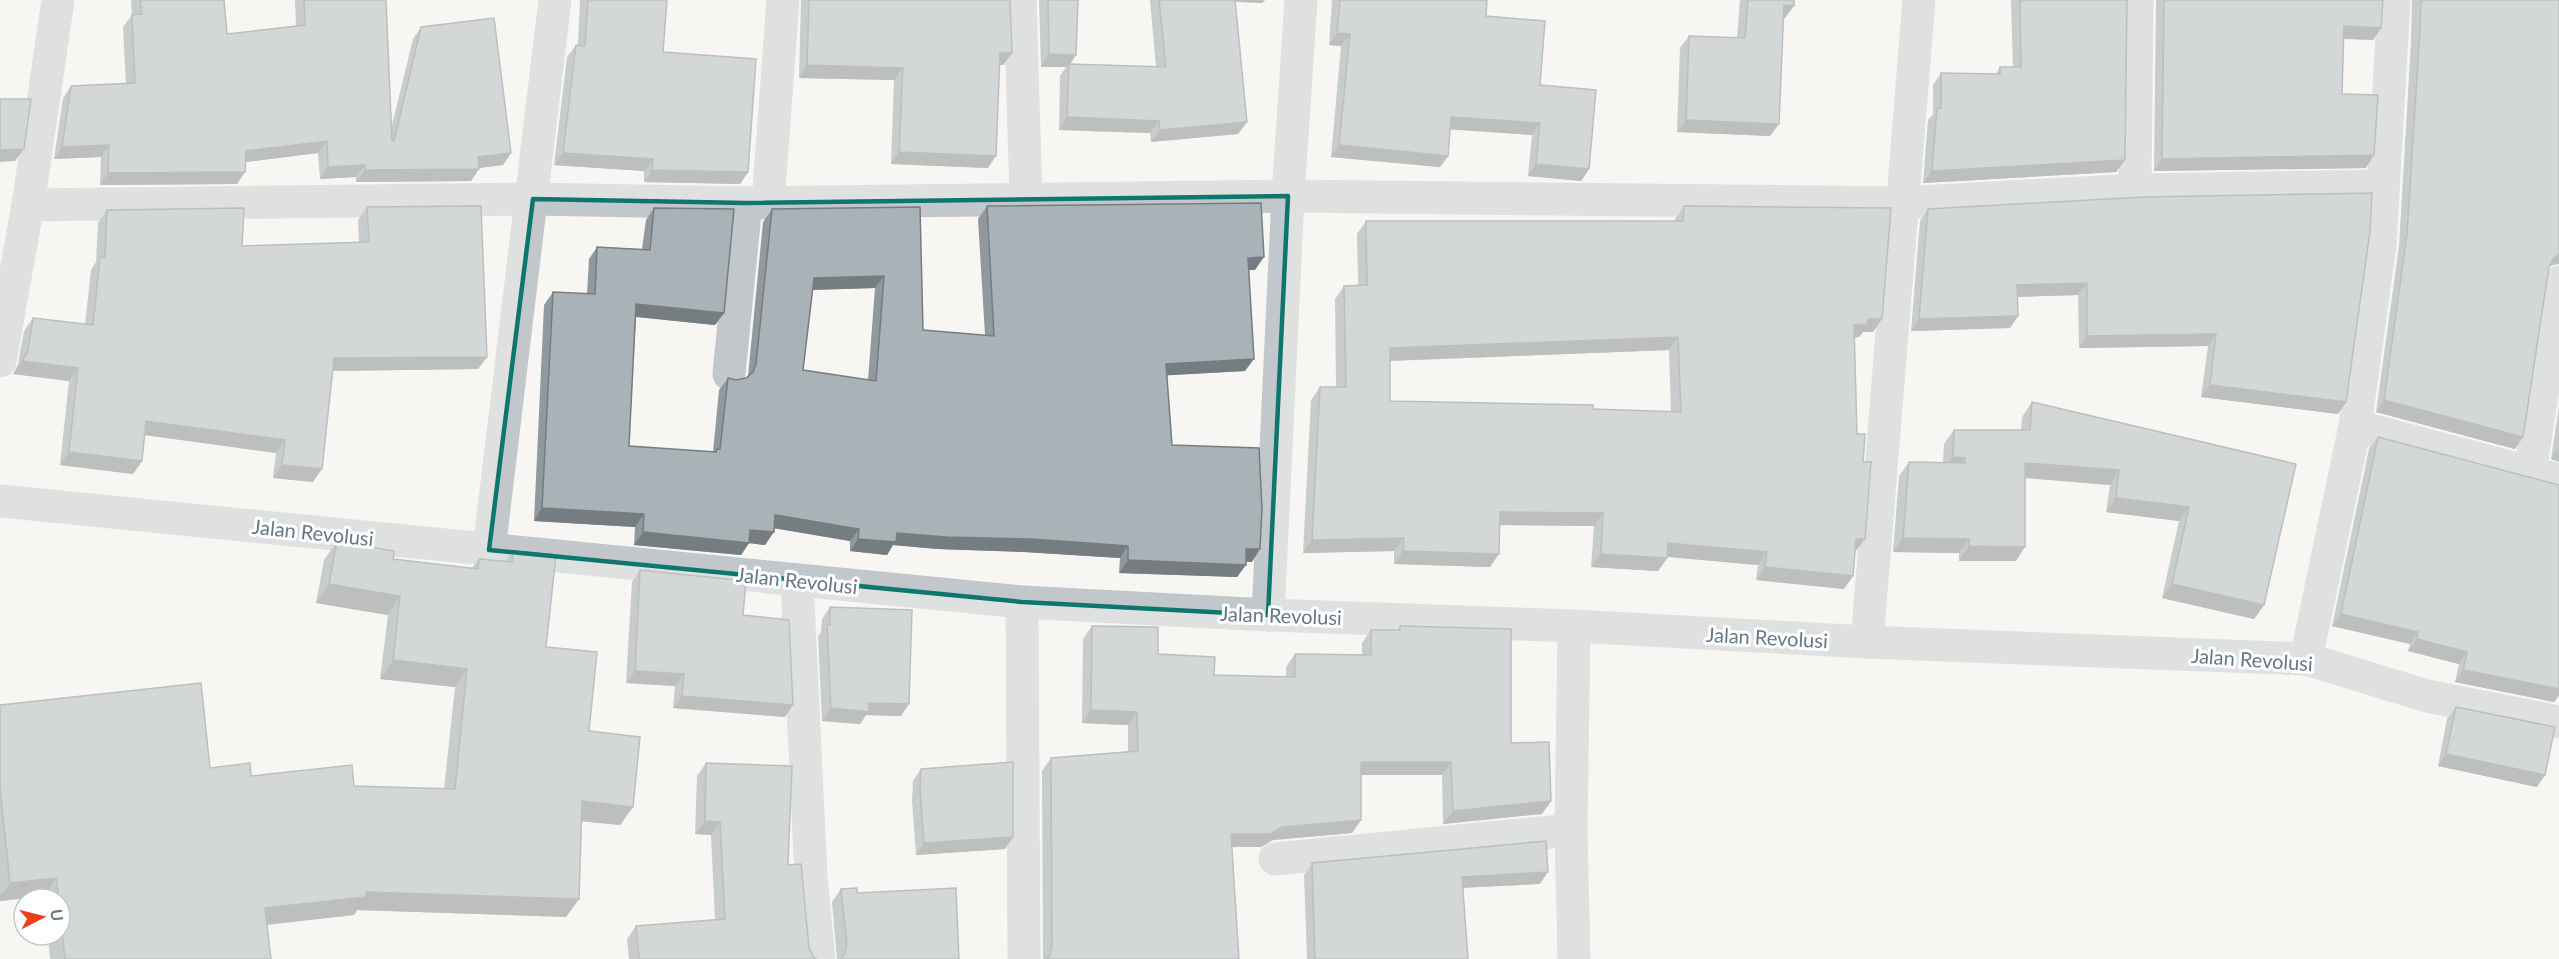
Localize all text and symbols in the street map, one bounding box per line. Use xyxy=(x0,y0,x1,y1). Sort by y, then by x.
street label: Jalan Revolusi xyxy=(251,514,375,550)
street label: Jalan Revolusi xyxy=(735,562,859,598)
street label: Jalan Revolusi xyxy=(1220,601,1342,629)
street label: Jalan Revolusi xyxy=(1706,622,1828,652)
street label: Jalan Revolusi xyxy=(2190,643,2314,675)
north arrow xyxy=(12,887,72,947)
text: U xyxy=(47,908,68,922)

